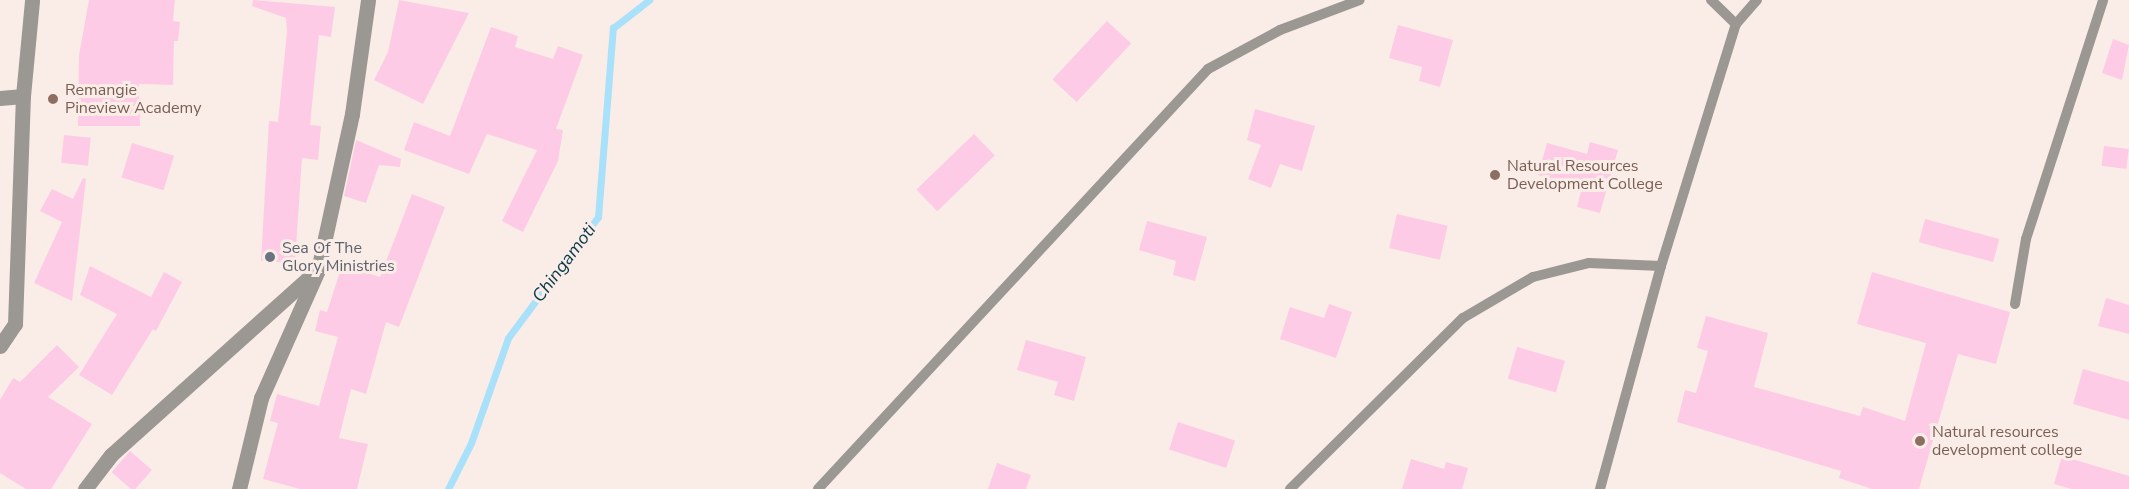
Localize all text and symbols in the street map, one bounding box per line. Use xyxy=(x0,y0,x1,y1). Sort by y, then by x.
place label: Remangie Pineview Academy xyxy=(65,80,201,118)
marker: Remangie Pineview Academy xyxy=(46,92,60,106)
place label: Natural Resources Development College xyxy=(1507,156,1663,194)
marker: Natural Resources Development College xyxy=(1488,168,1502,182)
water label: Chingamoti xyxy=(528,220,600,306)
place label: Sea Of The Glory Ministries xyxy=(282,238,395,276)
marker: Sea Of The Glory Ministries xyxy=(263,250,277,264)
place label: Natural resources development college xyxy=(1932,422,2082,460)
marker: Natural resources development college xyxy=(1913,434,1927,448)

